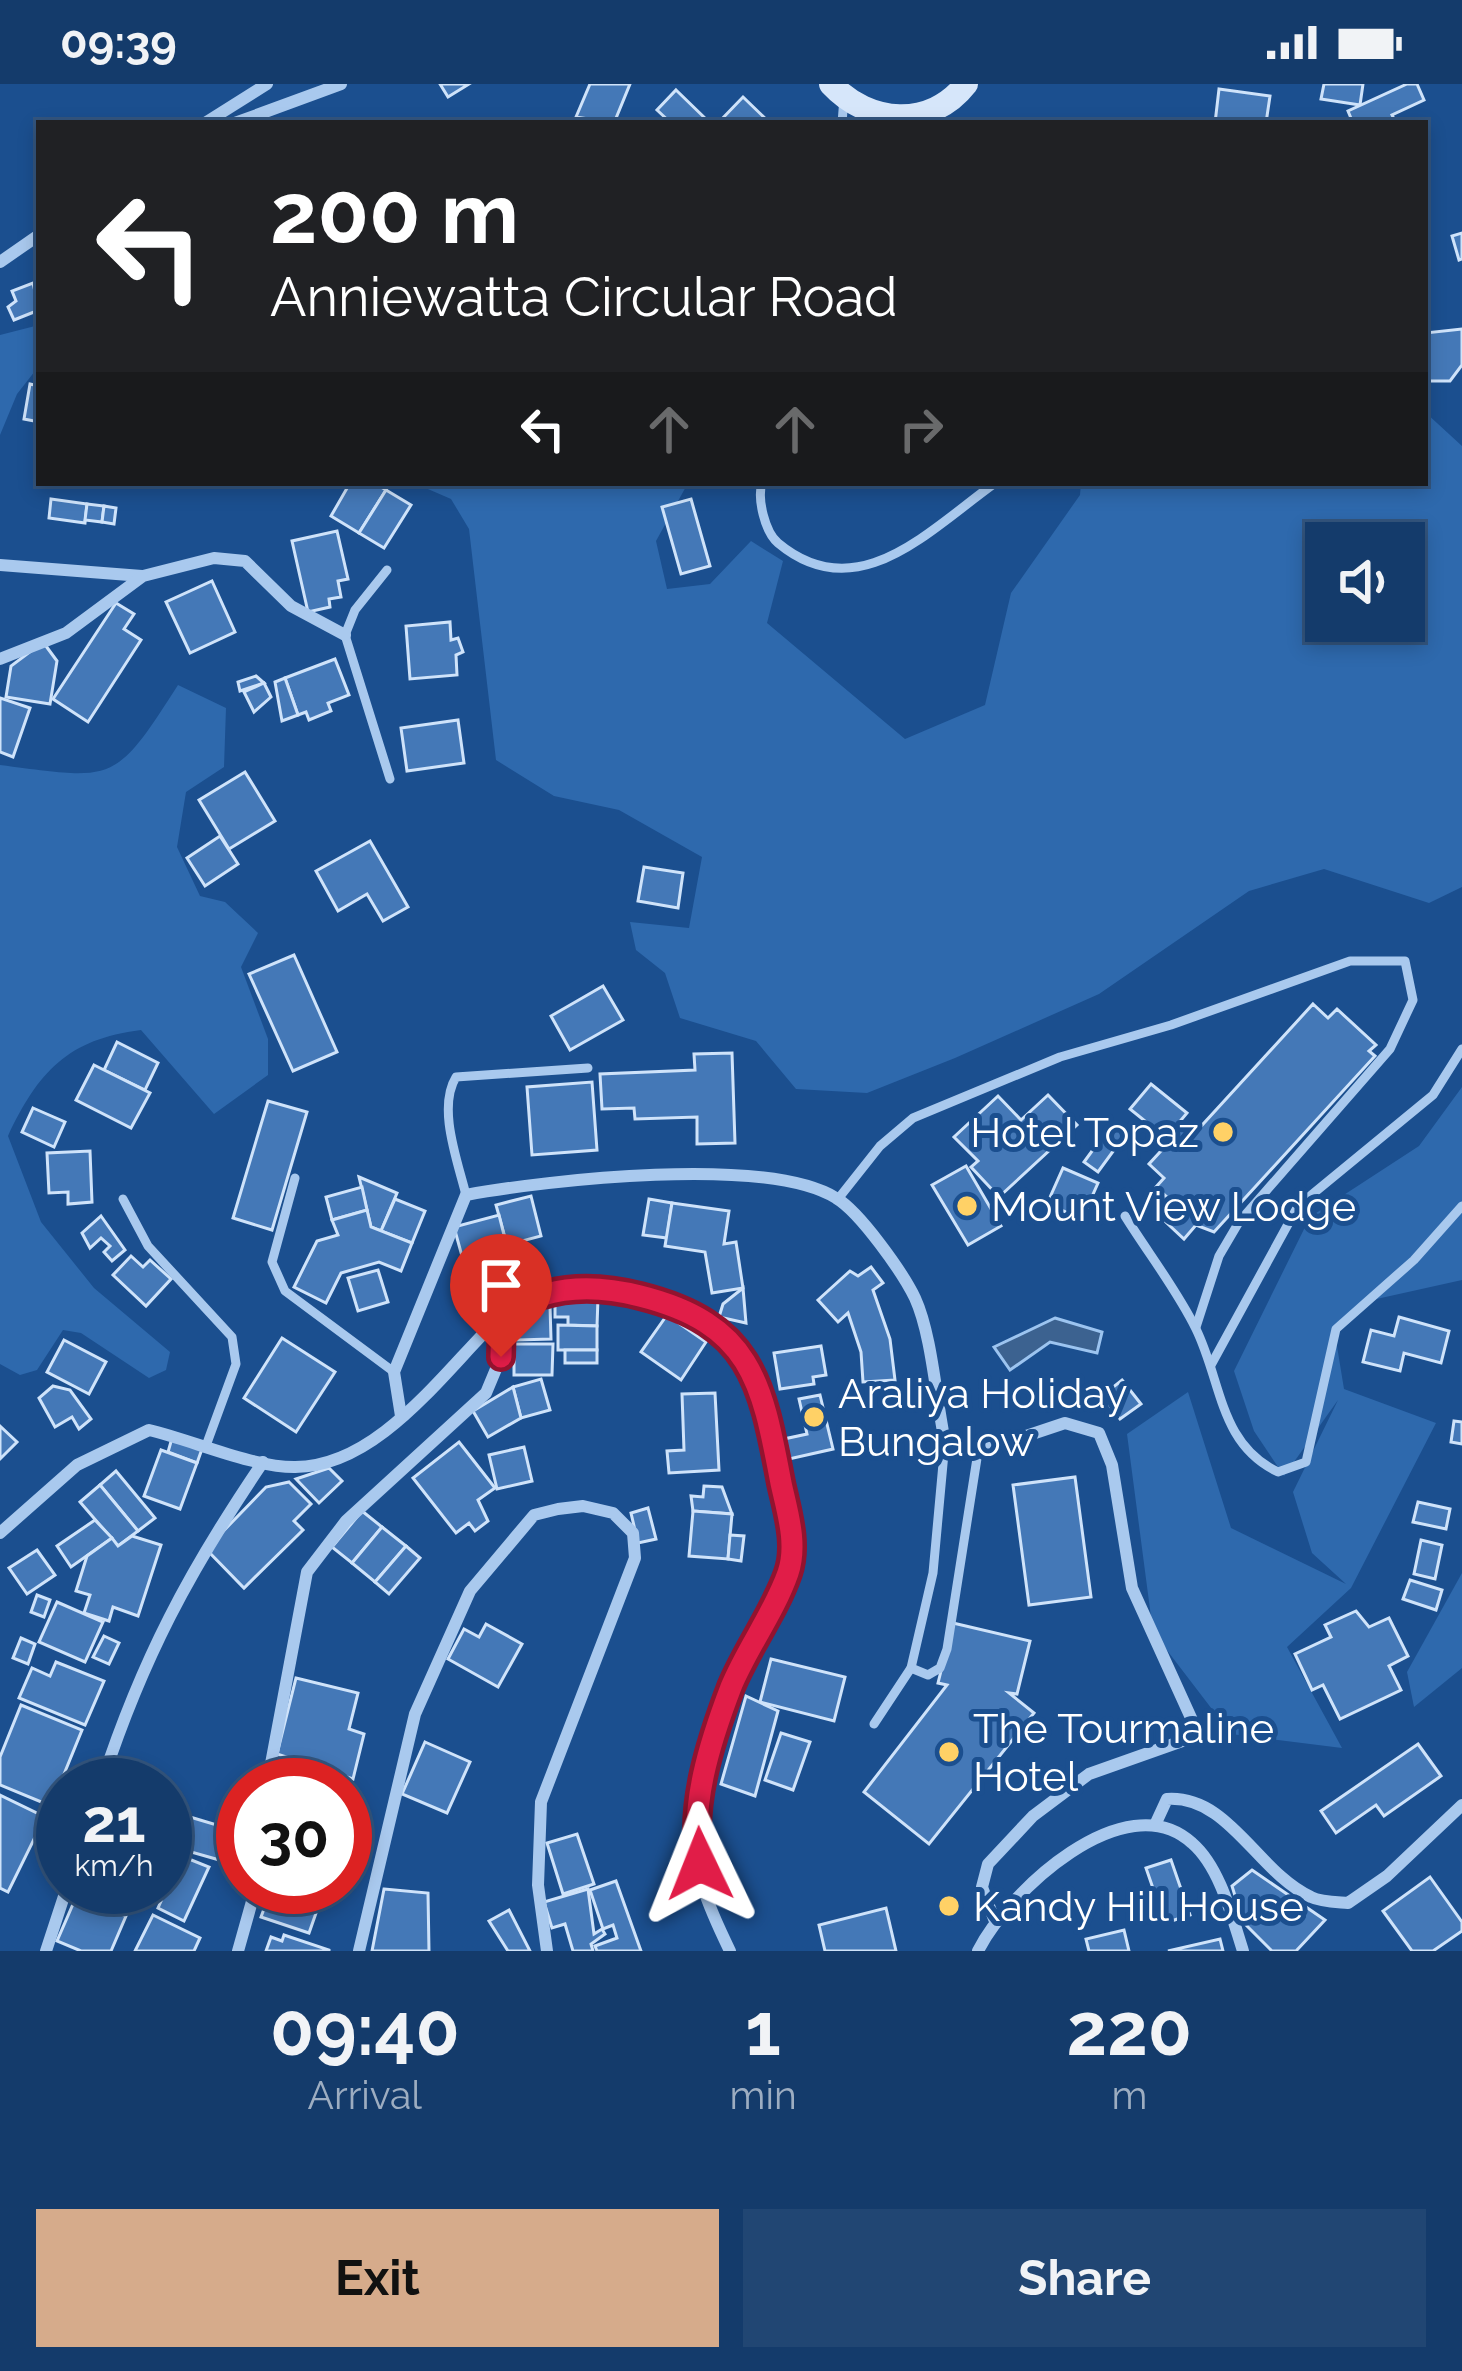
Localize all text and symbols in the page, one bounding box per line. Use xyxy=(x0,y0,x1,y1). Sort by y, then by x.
text: 09:39 xyxy=(60,16,177,69)
text: 200 m xyxy=(270,164,519,263)
icon: left xyxy=(72,168,228,324)
text: Anniewatta Circular Road xyxy=(270,265,898,329)
icon: left xyxy=(510,396,576,462)
icon: ahead xyxy=(636,396,702,462)
icon: ahead xyxy=(762,396,828,462)
icon: right xyxy=(888,396,954,462)
map controls xyxy=(1305,522,1425,642)
button: sound xyxy=(1305,522,1425,642)
place label: Hotel Topaz xyxy=(970,1108,1199,1157)
marker: Hotel Topaz xyxy=(1210,1119,1236,1145)
place label: Mount View Lodge xyxy=(991,1182,1356,1231)
marker: Mount View Lodge xyxy=(954,1193,980,1219)
pin xyxy=(450,1234,552,1357)
icon: arrive xyxy=(468,1252,534,1318)
place label: Araliya Holiday Bungalow xyxy=(838,1369,1128,1466)
marker: Araliya Holiday Bungalow xyxy=(801,1404,827,1430)
place label: The Tourmaline Hotel xyxy=(973,1704,1274,1801)
marker: The Tourmaline Hotel xyxy=(936,1739,962,1765)
speed limit sign: 30 xyxy=(216,1758,372,1914)
text: 21 xyxy=(82,1786,146,1856)
position arrow xyxy=(637,1801,763,1927)
text: km/h xyxy=(74,1848,154,1883)
place label: Kandy Hill House xyxy=(973,1882,1304,1931)
marker: Kandy Hill House xyxy=(936,1893,962,1919)
text: 09:40 xyxy=(270,1987,460,2072)
text: 1 xyxy=(745,1987,781,2072)
text: 220 xyxy=(1067,1987,1192,2072)
text: Arrival xyxy=(308,2072,422,2118)
text: min xyxy=(730,2072,797,2118)
text: m xyxy=(1111,2072,1147,2118)
button: Exit xyxy=(36,2209,719,2347)
button: Share xyxy=(743,2209,1426,2347)

